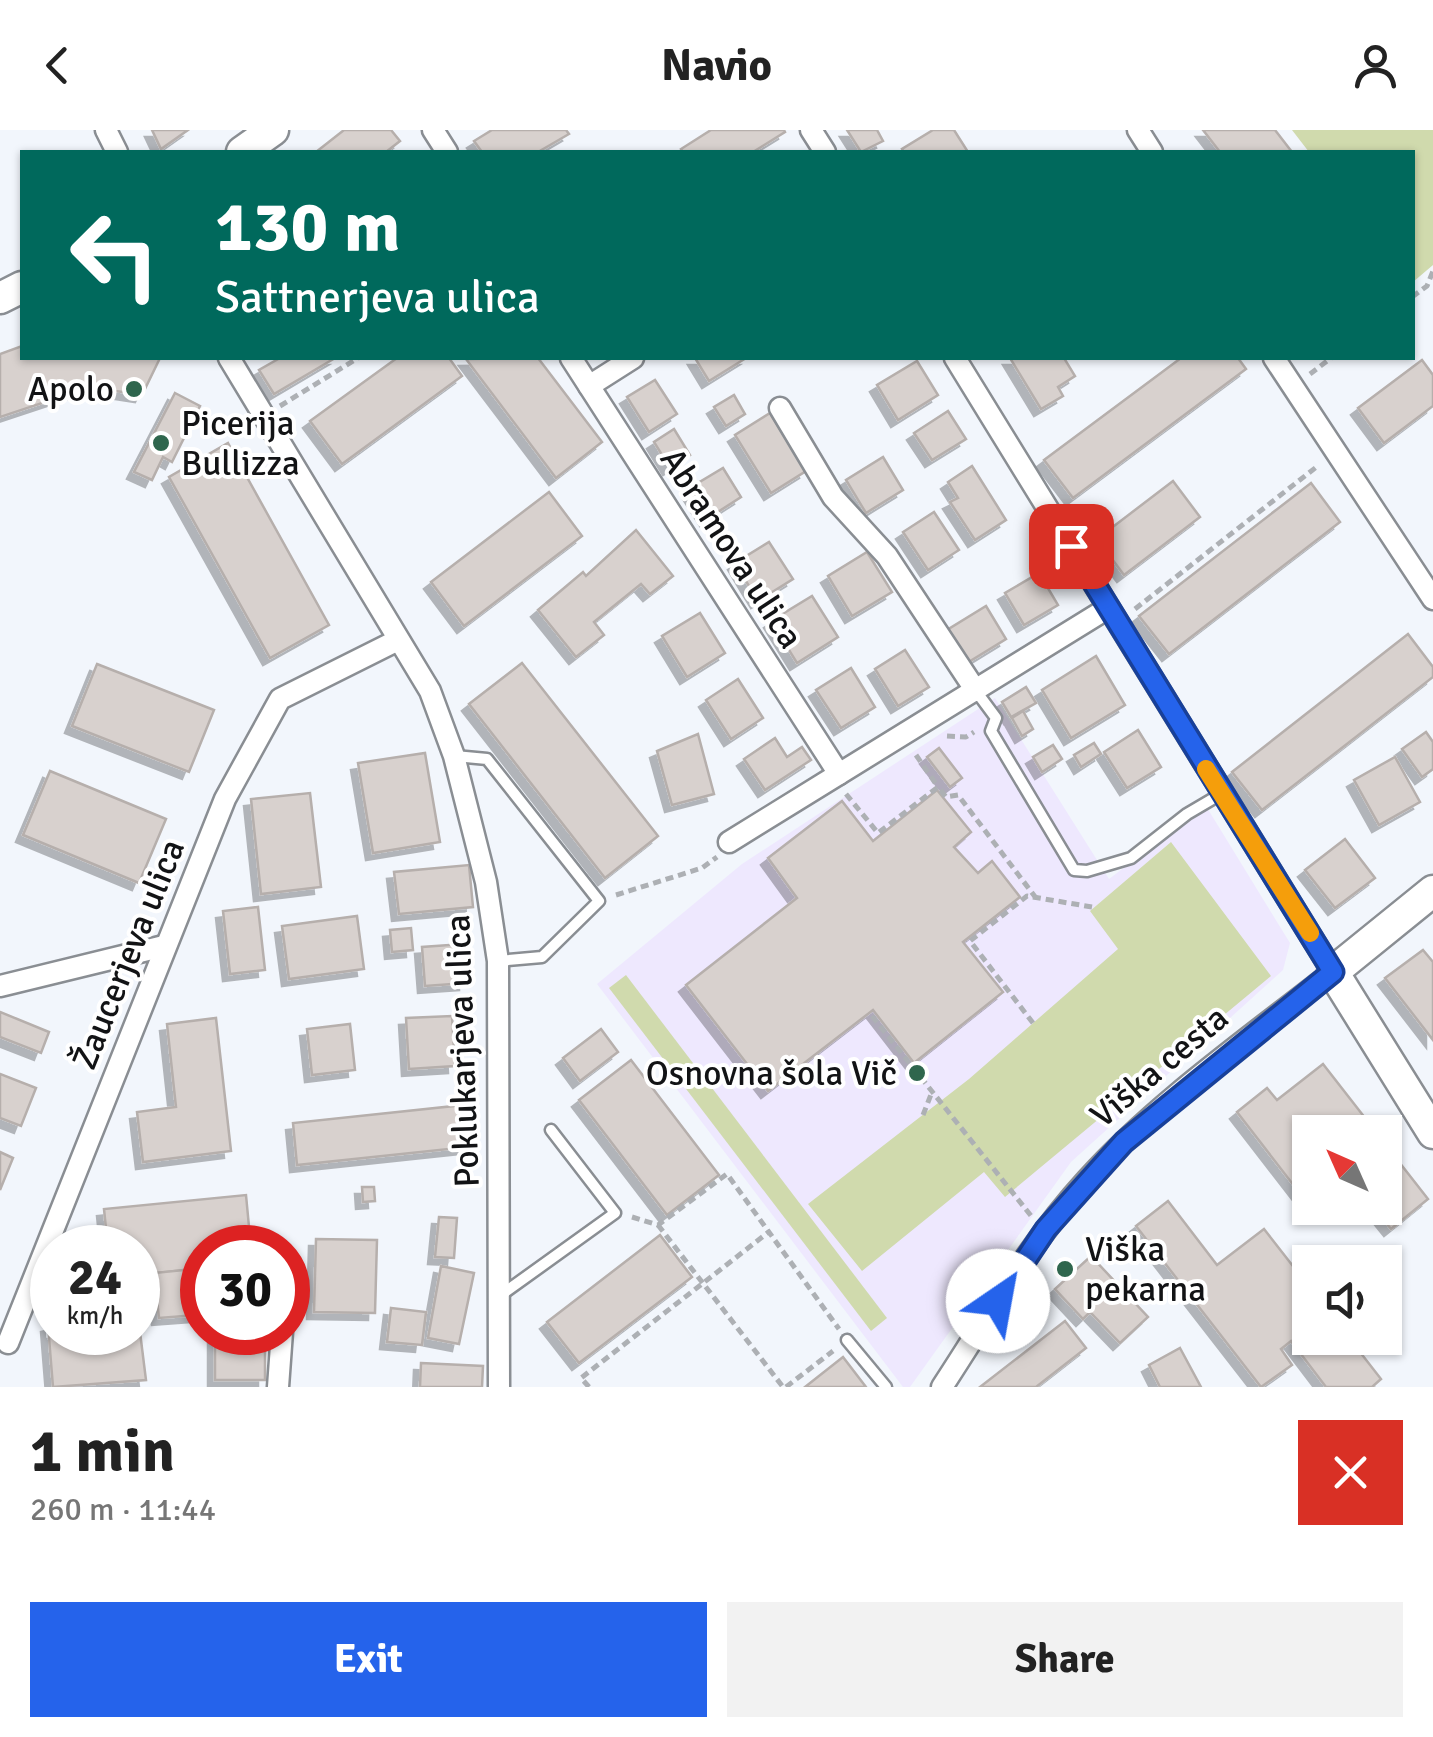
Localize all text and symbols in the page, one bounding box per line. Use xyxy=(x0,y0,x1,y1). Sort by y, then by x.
icon: back xyxy=(30,38,85,93)
text: Navio xyxy=(661,38,772,93)
icon: person xyxy=(1348,38,1403,93)
text: 130 m xyxy=(215,184,400,270)
icon: left xyxy=(50,190,180,320)
text: Sattnerjeva ulica xyxy=(215,270,540,325)
place label: Apolo xyxy=(28,368,114,411)
marker: Apolo xyxy=(123,378,145,400)
place label: Picerija Bullizza xyxy=(181,402,300,485)
marker: Picerija Bullizza xyxy=(150,432,172,454)
street label: Abramova ulica xyxy=(651,440,812,657)
pin xyxy=(1029,504,1114,589)
icon: arrive xyxy=(1044,519,1099,574)
street label: Žaucerjeva ulica xyxy=(63,833,194,1076)
street label: Poklukarjeva ulica xyxy=(436,914,489,1188)
street label: Viška cesta xyxy=(1082,996,1237,1137)
place label: Osnovna šola Vič xyxy=(646,1052,897,1095)
marker: Osnovna šola Vič xyxy=(906,1062,928,1084)
north arrow xyxy=(1292,1115,1402,1225)
map controls xyxy=(1292,1115,1402,1355)
speed limit sign: 30 xyxy=(180,1225,310,1355)
place label: Viška pekarna xyxy=(1085,1228,1206,1311)
button: sound xyxy=(1292,1245,1402,1355)
text: 24 xyxy=(68,1247,122,1309)
position arrow xyxy=(946,1249,1050,1353)
marker: Viška pekarna xyxy=(1054,1258,1076,1280)
text: km/h xyxy=(67,1300,123,1331)
text: 1 min xyxy=(30,1415,175,1489)
button: close xyxy=(1298,1420,1403,1525)
text: 260 m · 11:44 xyxy=(30,1490,216,1529)
button: Exit xyxy=(30,1602,707,1717)
button: Share xyxy=(727,1602,1403,1717)

